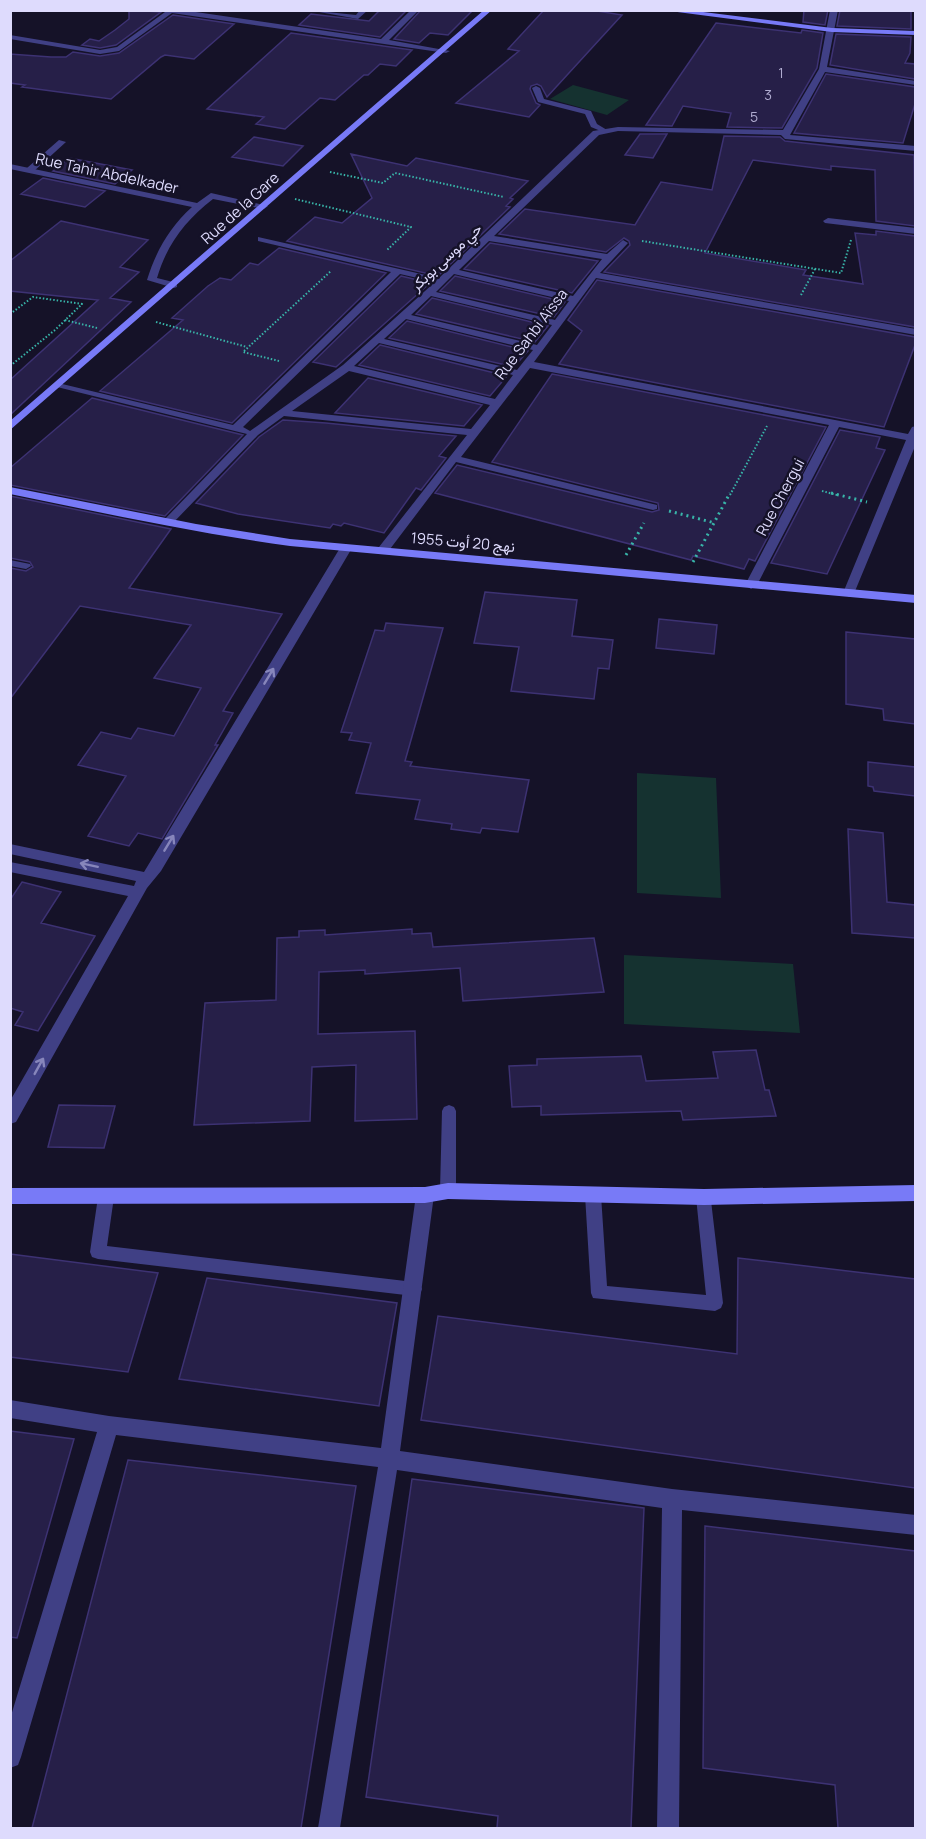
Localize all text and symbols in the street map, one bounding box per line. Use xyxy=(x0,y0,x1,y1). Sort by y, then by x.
house number: 1 xyxy=(778,63,784,82)
house number: 3 xyxy=(764,85,772,104)
house number: 5 xyxy=(750,107,758,126)
street label: Rue Tahir Abdelkader xyxy=(34,148,181,199)
street label: Rue de la Gare xyxy=(196,167,284,249)
street label: حي موسى بوبكر xyxy=(405,218,488,299)
street label: Rue Sahbi Aïssa xyxy=(490,284,572,384)
street label: Rue Chergui xyxy=(751,455,809,539)
street label: نهج 20 أوت 1955 xyxy=(410,527,516,558)
one-way arrow xyxy=(264,668,276,685)
one-way arrow xyxy=(164,835,176,852)
one-way arrow xyxy=(80,859,99,871)
one-way arrow xyxy=(33,1058,45,1075)

